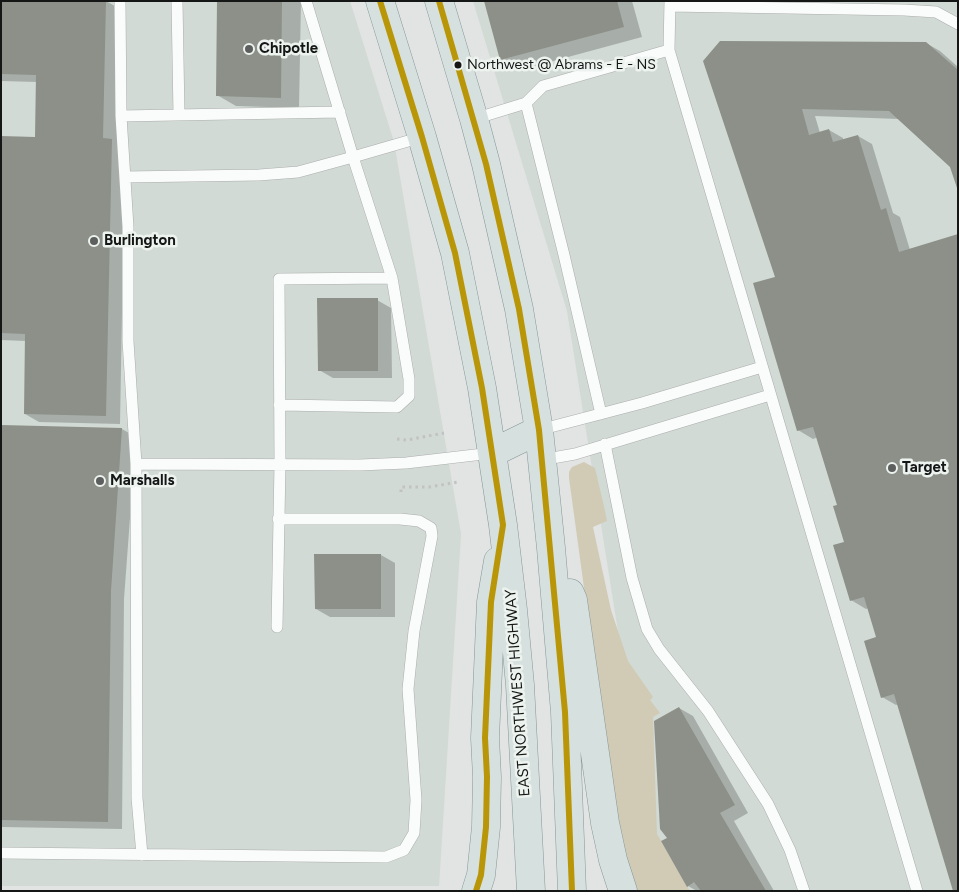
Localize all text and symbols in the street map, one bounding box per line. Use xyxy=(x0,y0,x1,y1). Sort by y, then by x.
place label: Chipotle xyxy=(259,40,318,58)
marker: Chipotle xyxy=(243,43,255,55)
place label: Northwest @ Abrams - E - NS xyxy=(467,57,656,73)
marker: Northwest @ Abrams - E - NS xyxy=(453,60,463,70)
place label: Burlington xyxy=(104,232,176,250)
marker: Burlington xyxy=(88,235,100,247)
place label: Target xyxy=(902,459,947,477)
marker: Target xyxy=(886,462,898,474)
place label: Marshalls xyxy=(110,472,174,490)
marker: Marshalls xyxy=(94,475,106,487)
street label: EAST NORTHWEST HIGHWAY xyxy=(502,589,534,797)

